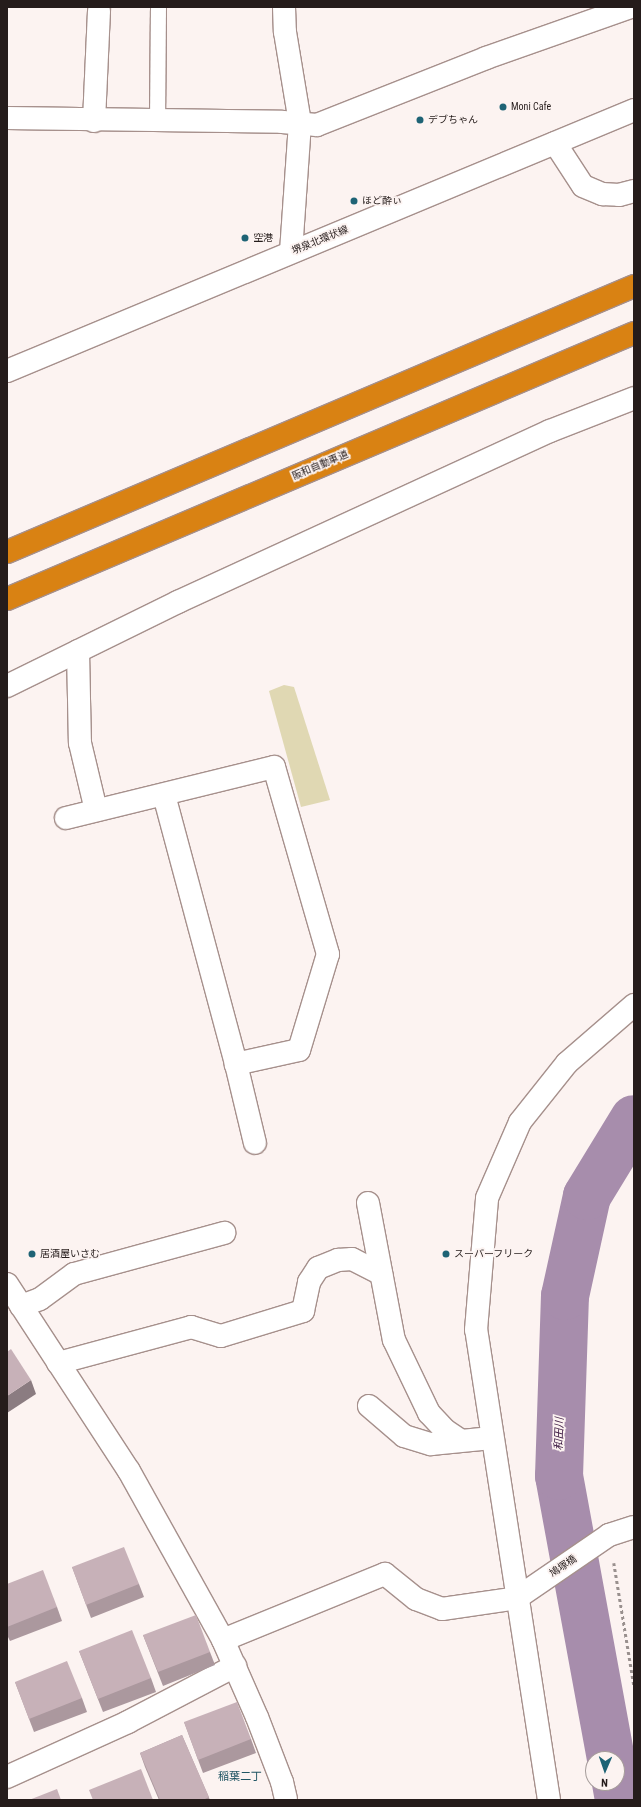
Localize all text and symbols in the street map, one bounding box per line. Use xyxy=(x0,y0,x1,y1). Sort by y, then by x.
place label: Moni Cafe xyxy=(511,101,551,113)
marker: Moni Cafe xyxy=(498,102,508,112)
place label: デブちゃん xyxy=(428,114,478,126)
marker: デブちゃん xyxy=(415,115,425,125)
place label: ほど酔ぃ xyxy=(362,195,402,207)
marker: ほど酔ぃ xyxy=(349,196,359,206)
street label: 堺泉北環状線 xyxy=(290,223,350,257)
place label: 空港 xyxy=(253,232,273,244)
marker: 空港 xyxy=(240,233,250,243)
street label: 阪和自動車道 xyxy=(290,448,350,482)
place label: 居酒屋いさむ xyxy=(40,1248,100,1260)
place label: スーパーフリーク xyxy=(454,1248,534,1260)
marker: 居酒屋いさむ xyxy=(27,1249,37,1259)
marker: スーパーフリーク xyxy=(441,1249,451,1259)
water label: 和田川 xyxy=(553,1417,567,1451)
street label: 鳩塚橋 xyxy=(547,1553,579,1579)
north arrow xyxy=(585,1751,625,1791)
district label: 稲葉二丁 xyxy=(218,1770,262,1784)
text: N xyxy=(601,1776,608,1789)

